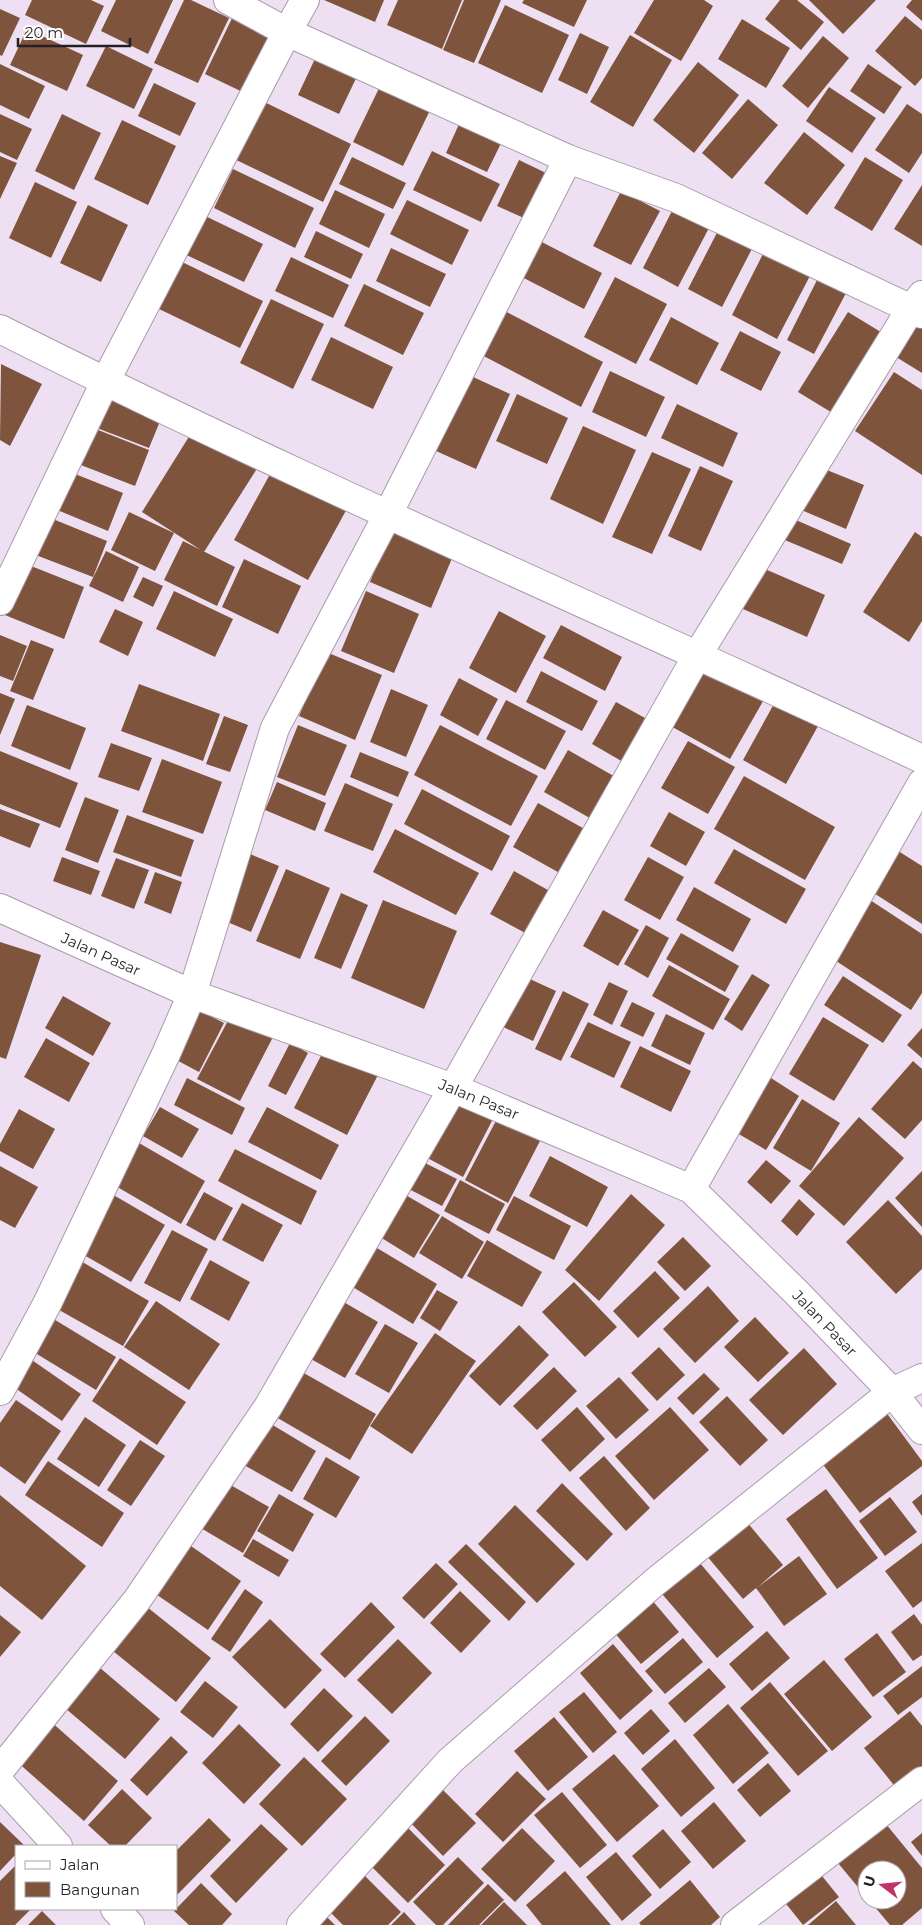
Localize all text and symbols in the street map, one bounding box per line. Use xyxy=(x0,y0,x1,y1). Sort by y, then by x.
scale bar xyxy=(18,15,130,47)
text: 20 m xyxy=(25,23,63,42)
street label: Jalan Pasar xyxy=(57,928,144,980)
street label: Jalan Pasar xyxy=(435,1074,522,1124)
street label: Jalan Pasar xyxy=(788,1285,861,1360)
legend xyxy=(15,1845,178,1910)
text: Jalan xyxy=(59,1855,99,1874)
north arrow xyxy=(857,1860,907,1910)
text: U xyxy=(859,1874,880,1889)
text: Bangunan xyxy=(60,1880,140,1899)

